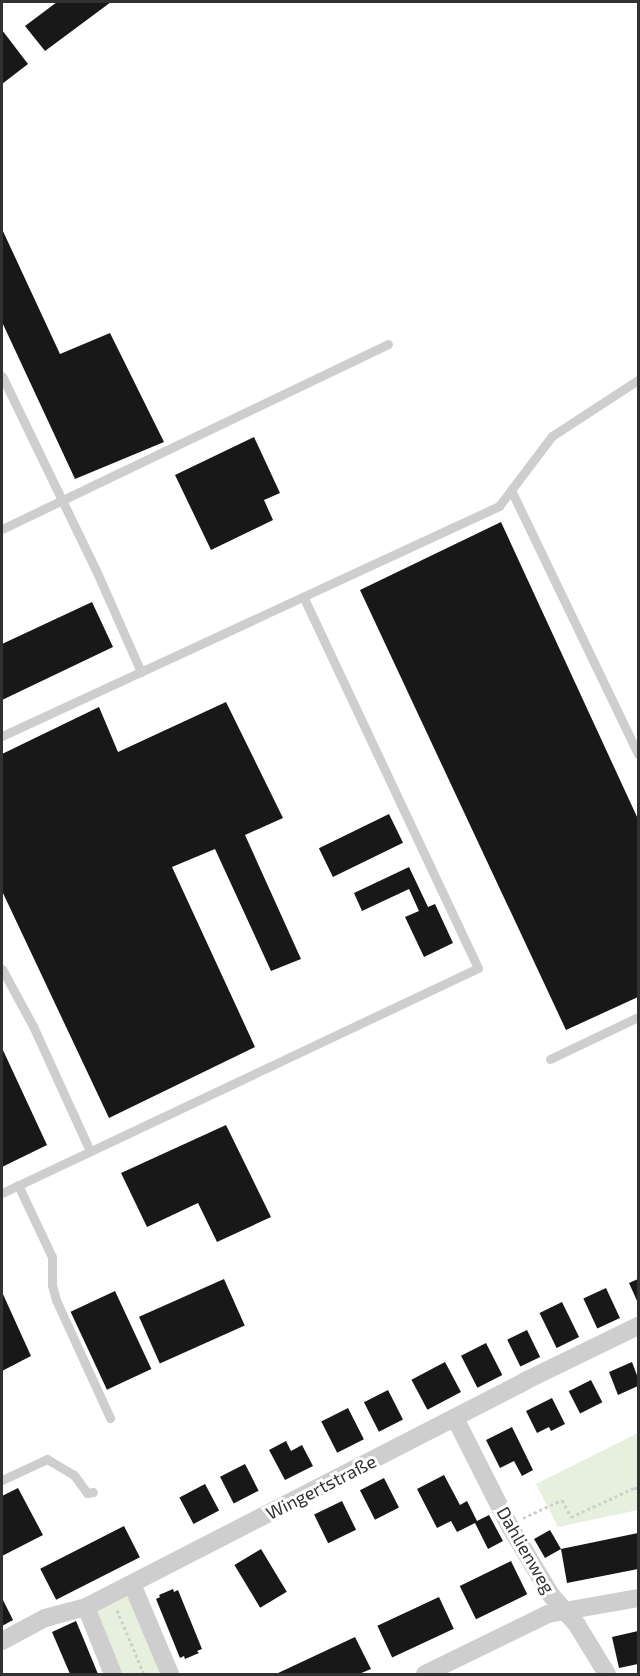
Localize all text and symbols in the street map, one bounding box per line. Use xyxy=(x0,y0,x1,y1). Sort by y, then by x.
street label: Wingertstraße xyxy=(262,1450,380,1524)
street label: Dahlienweg xyxy=(492,1503,560,1597)

